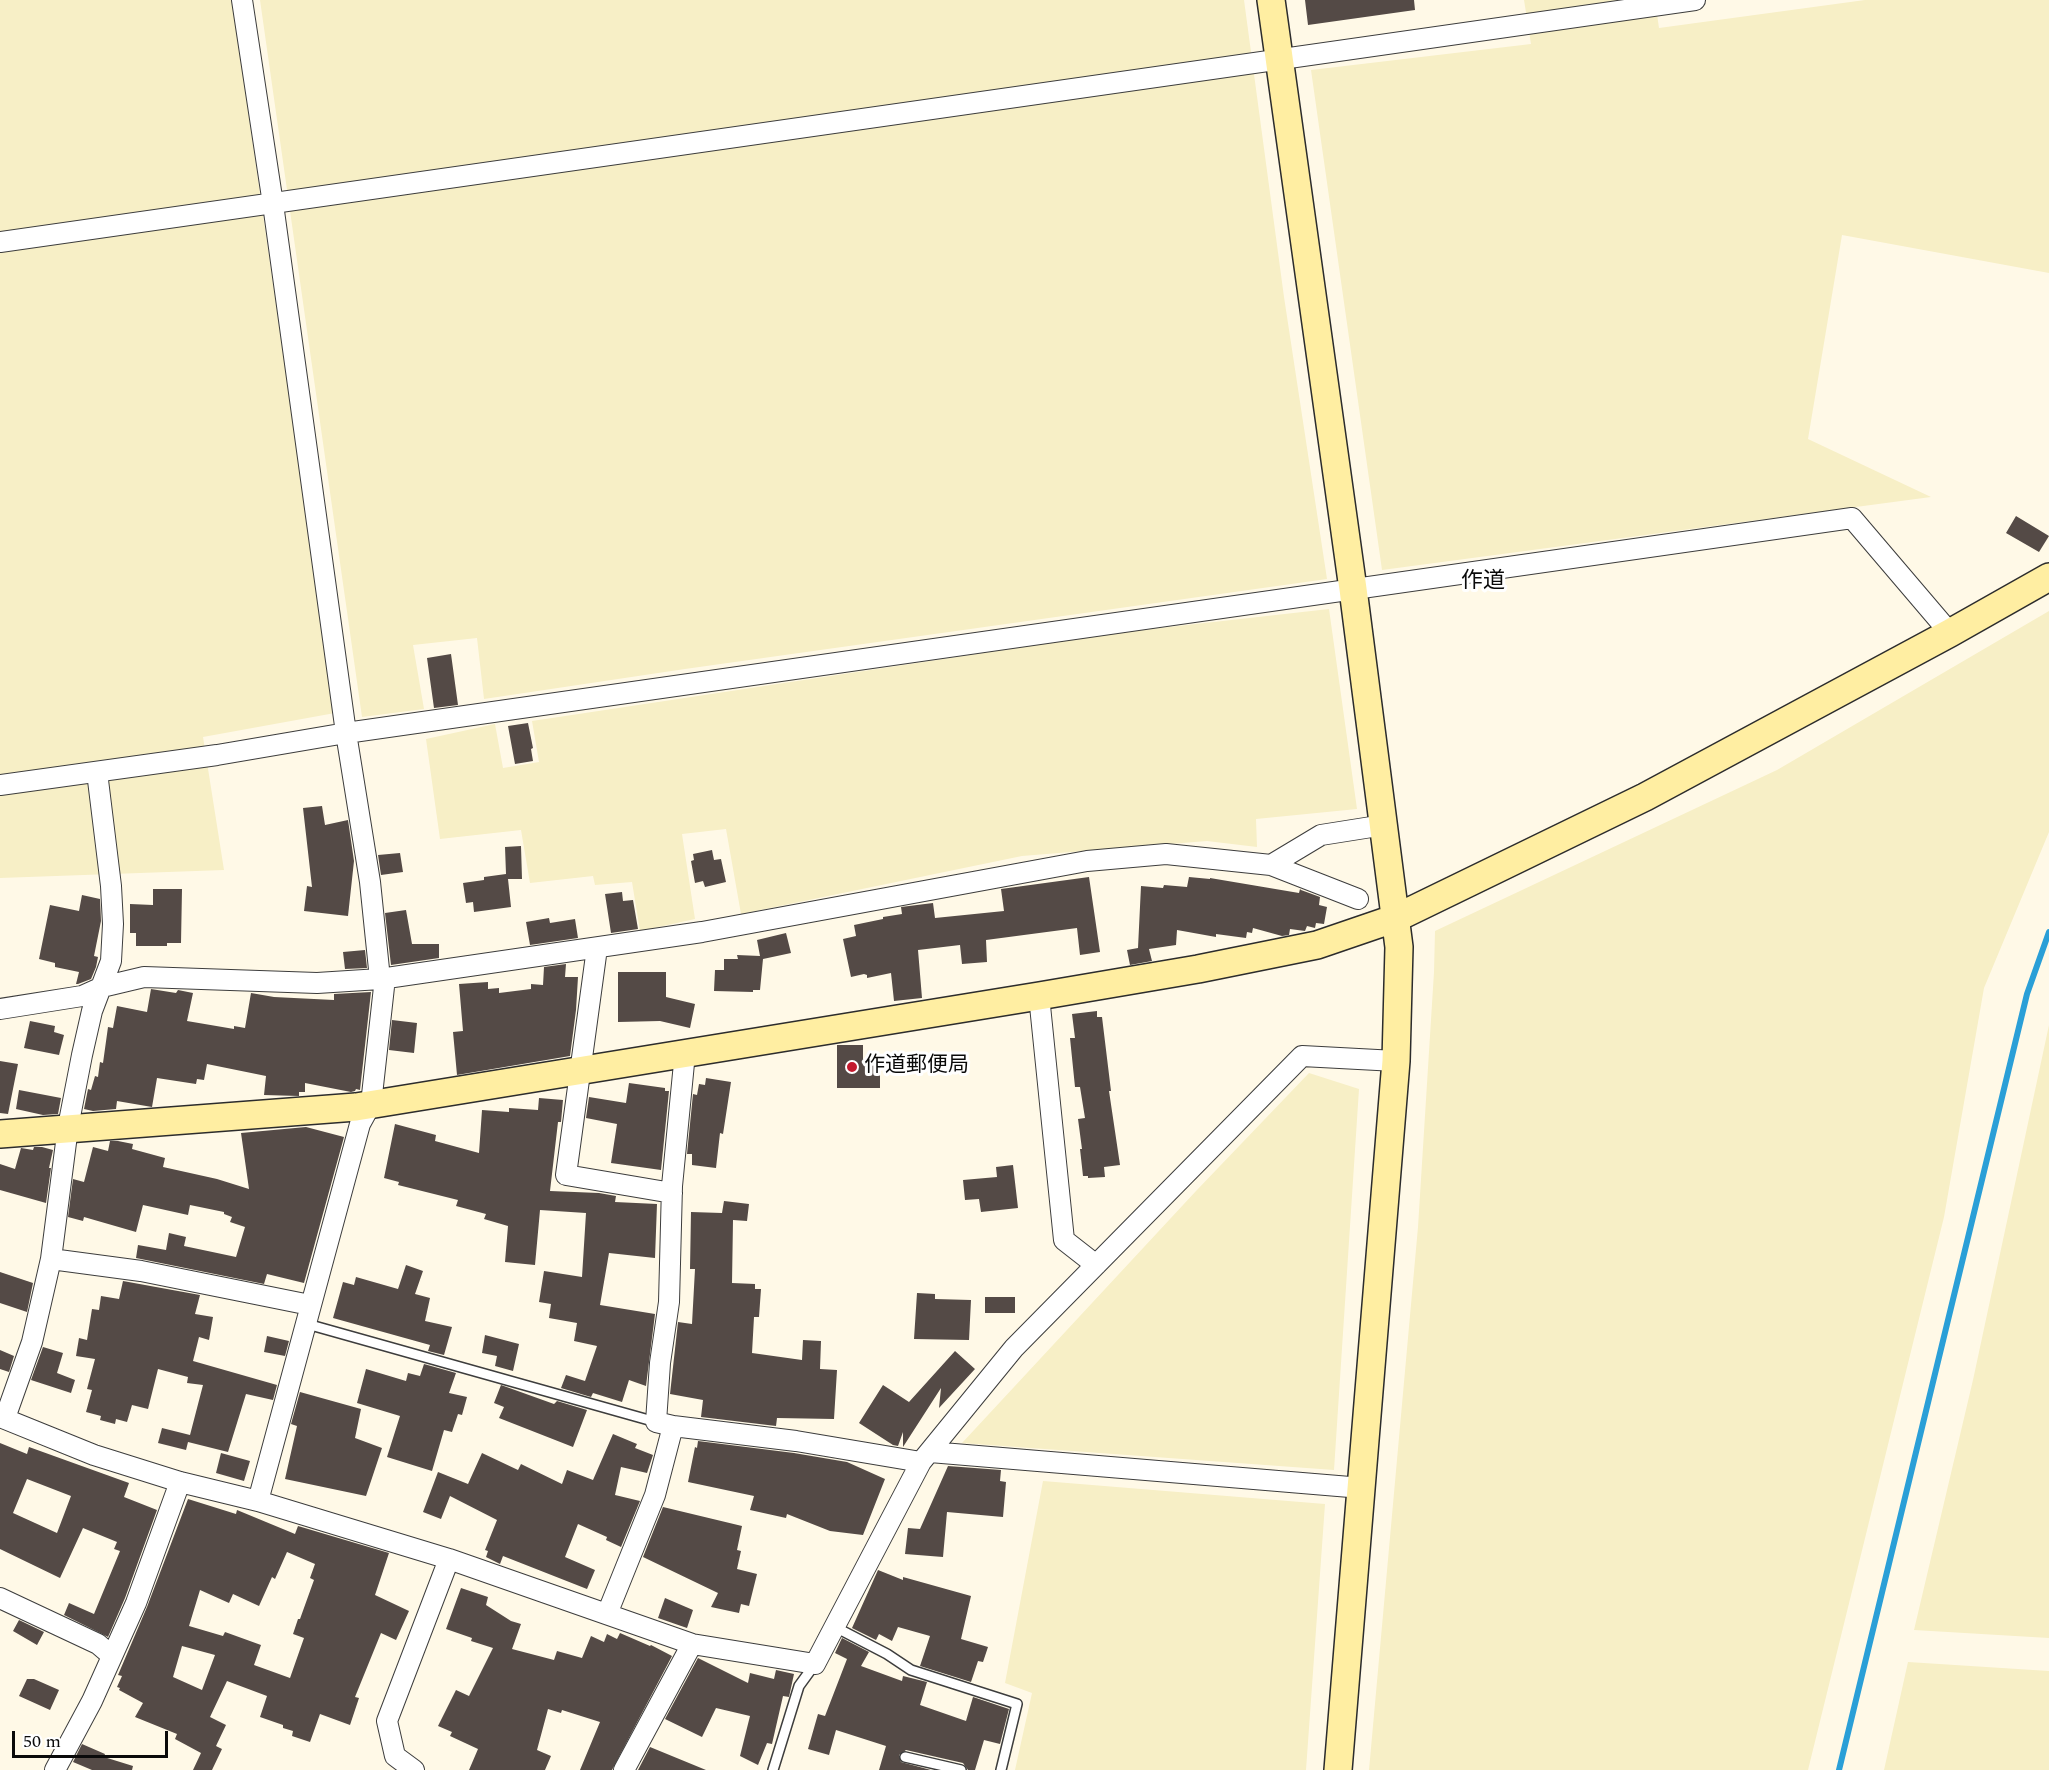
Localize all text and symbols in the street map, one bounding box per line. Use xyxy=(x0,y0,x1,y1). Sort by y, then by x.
district label: 作道 xyxy=(1461,570,1505,596)
place label: 作道郵便局 xyxy=(864,1054,969,1080)
marker: 作道郵便局 xyxy=(845,1060,859,1074)
scale bar xyxy=(15,1719,171,1757)
text: 50 m xyxy=(23,1728,61,1755)

